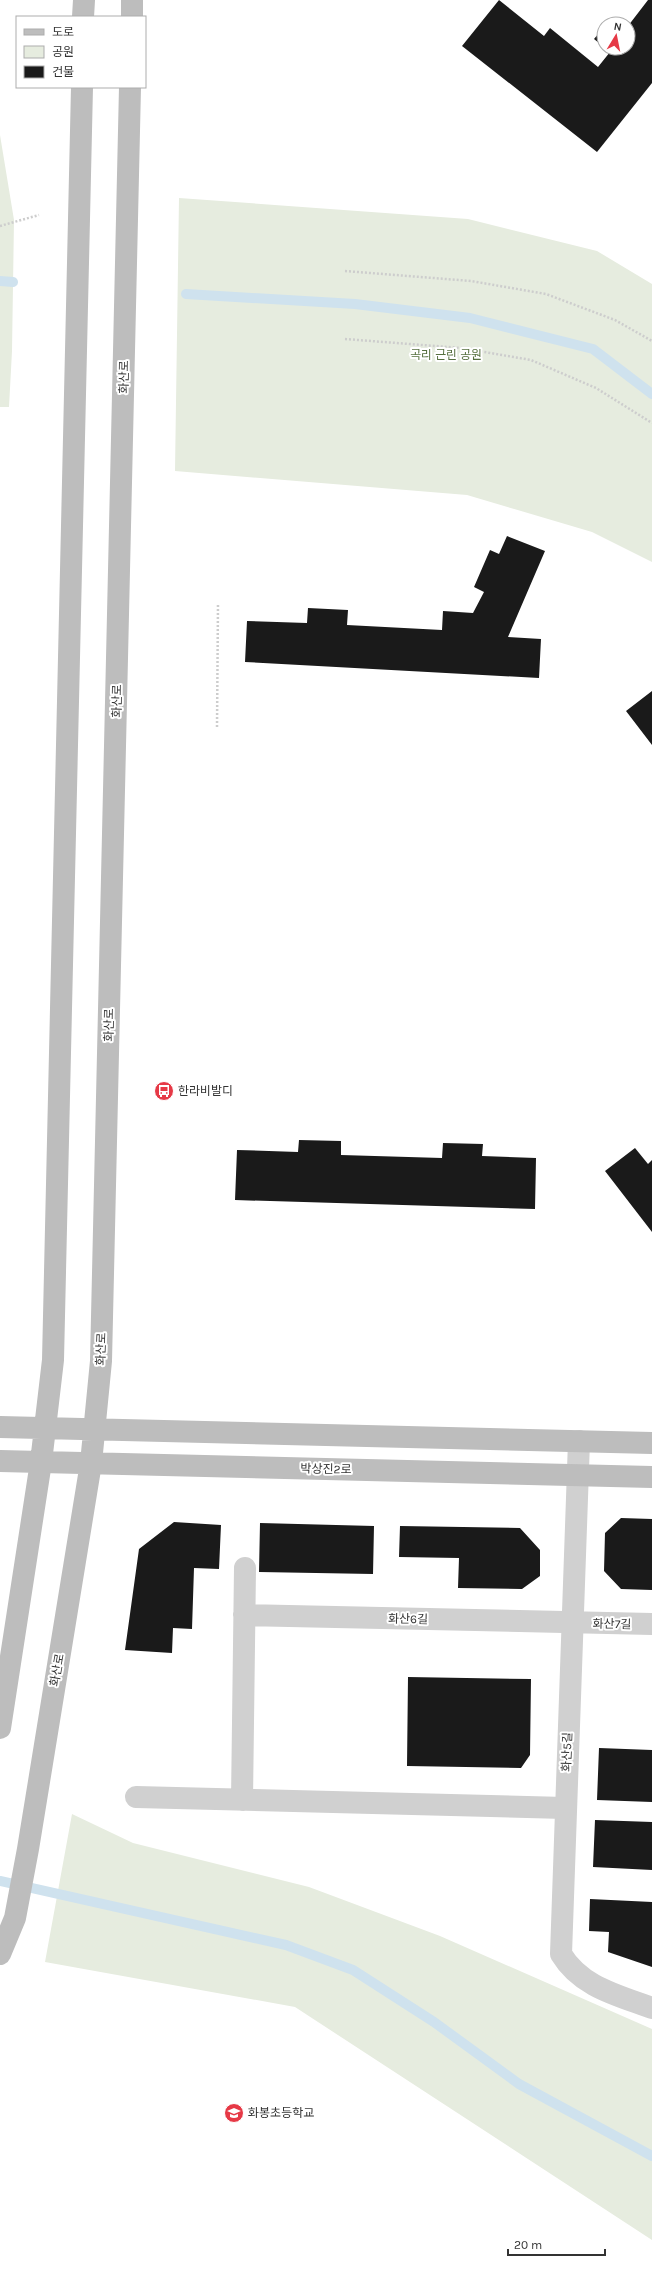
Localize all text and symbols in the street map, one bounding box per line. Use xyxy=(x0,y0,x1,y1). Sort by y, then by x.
legend xyxy=(16,16,146,88)
north arrow xyxy=(596,16,636,56)
text: N xyxy=(613,20,623,34)
text: 도로 xyxy=(52,25,74,39)
text: 공원 xyxy=(52,45,74,59)
text: 건물 xyxy=(52,65,74,79)
park label: 곡리 근린 공원 xyxy=(410,348,482,362)
street label: 화산로 xyxy=(117,360,131,394)
street label: 화산로 xyxy=(110,684,124,718)
street label: 화산로 xyxy=(102,1008,116,1042)
bus stop icon: 한라비발디 xyxy=(153,1080,175,1102)
place label: 한라비발디 xyxy=(178,1084,233,1098)
street label: 화산로 xyxy=(93,1332,109,1366)
street label: 박상진2로 xyxy=(300,1462,352,1476)
street label: 화산6길 xyxy=(388,1612,428,1626)
street label: 화산7길 xyxy=(592,1617,632,1631)
street label: 화산로 xyxy=(47,1652,67,1688)
street label: 화산5길 xyxy=(559,1732,575,1772)
school or university icon: 화봉초등학교 xyxy=(223,2102,245,2124)
place label: 화봉초등학교 xyxy=(248,2106,314,2120)
scale bar xyxy=(508,2231,605,2257)
text: 20 m xyxy=(514,2238,542,2252)

